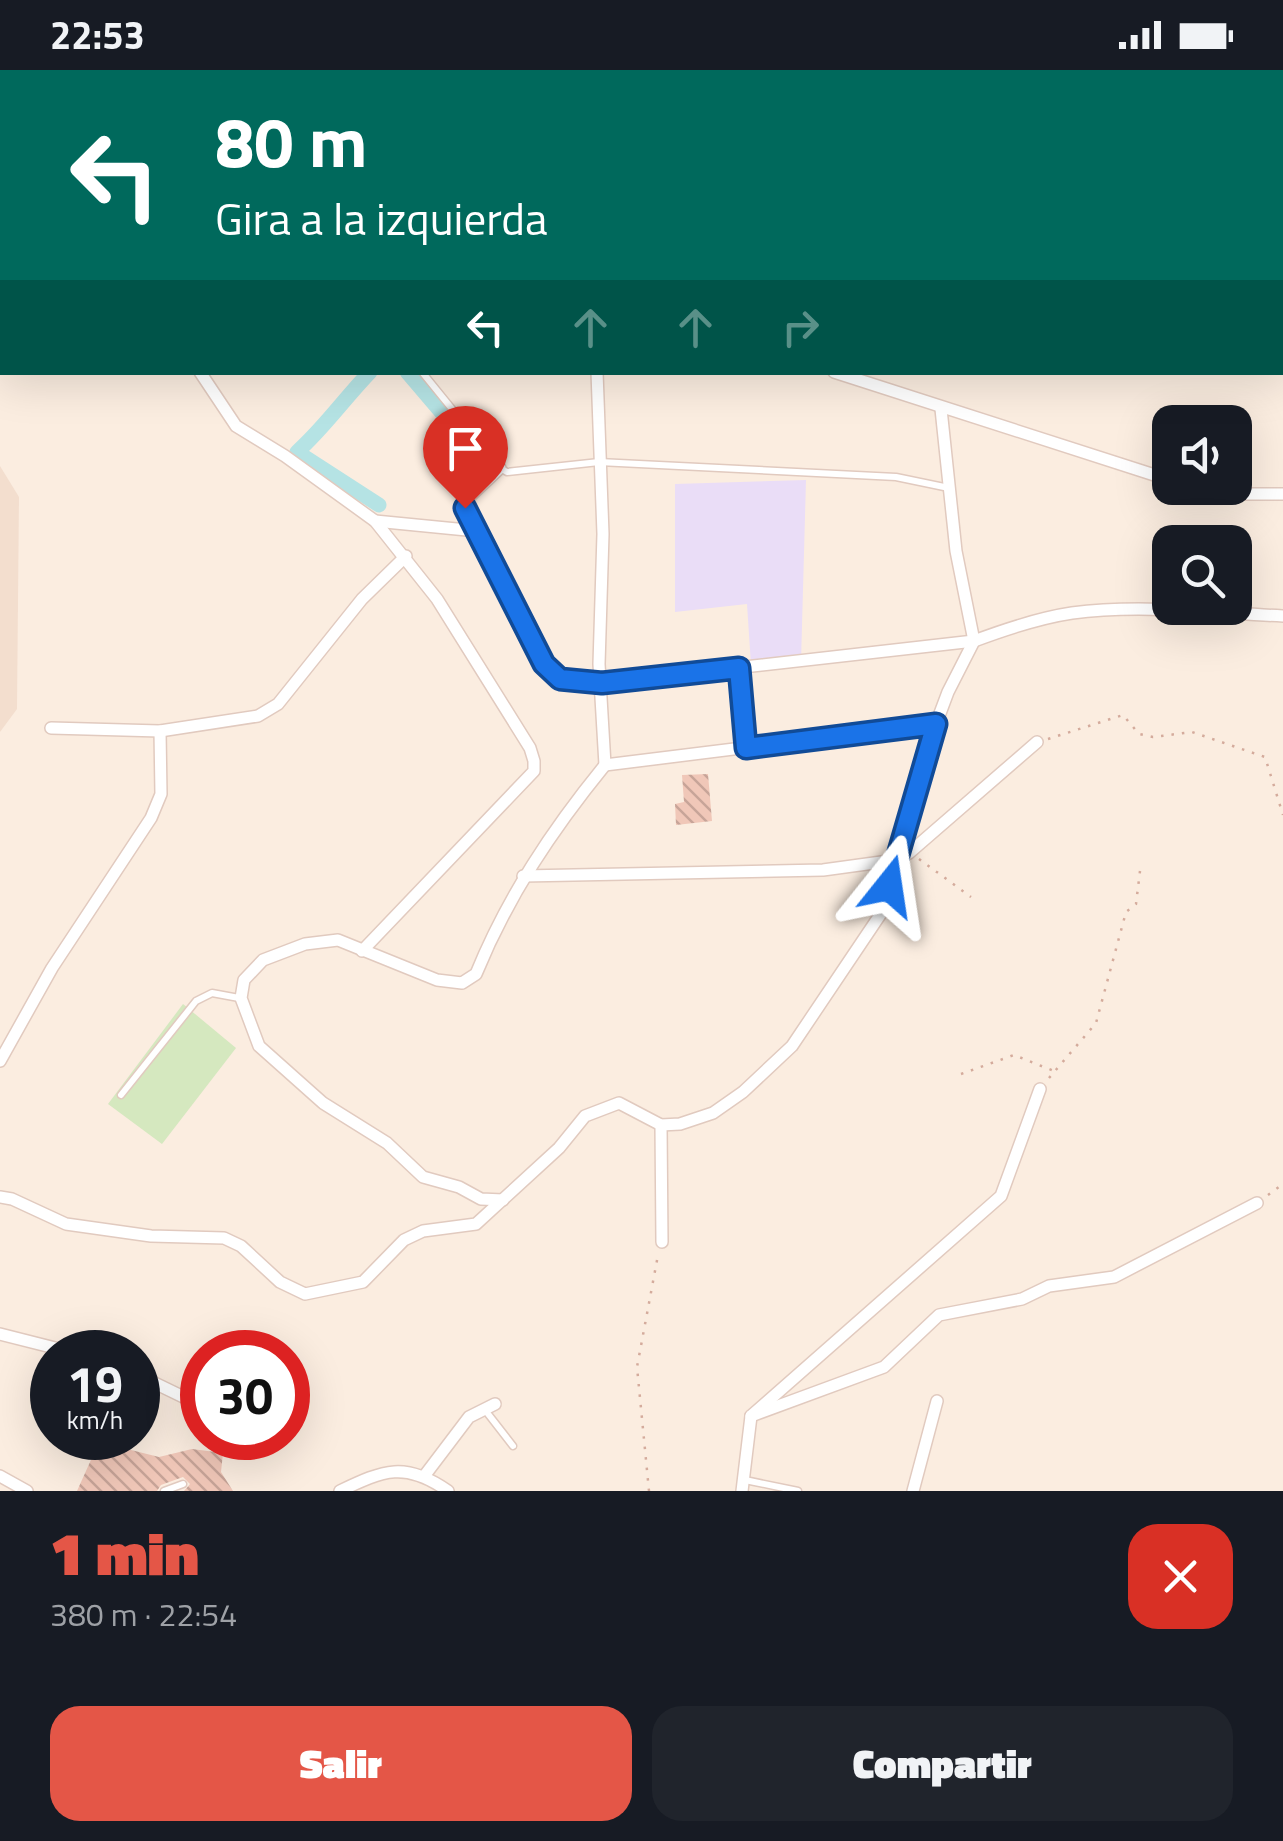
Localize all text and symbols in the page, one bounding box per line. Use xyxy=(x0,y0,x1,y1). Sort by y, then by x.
text: 22:53 xyxy=(50,6,145,64)
text: 80 m xyxy=(215,88,368,194)
icon: left xyxy=(50,110,180,240)
text: Gira a la izquierda xyxy=(215,184,548,252)
icon: left xyxy=(458,300,513,355)
icon: ahead xyxy=(563,300,618,355)
icon: ahead xyxy=(668,300,723,355)
icon: right xyxy=(773,300,828,355)
map controls xyxy=(1152,405,1252,625)
button: sound xyxy=(1152,405,1252,505)
pin xyxy=(423,406,508,509)
icon: arrive xyxy=(438,421,493,476)
button: search xyxy=(1152,525,1252,625)
position arrow xyxy=(837,834,941,938)
speed limit sign: 30 xyxy=(180,1330,310,1460)
text: 19 xyxy=(67,1345,123,1421)
text: km/h xyxy=(67,1401,123,1439)
text: 1 min xyxy=(50,1507,199,1598)
button: close xyxy=(1128,1524,1233,1629)
text: 380 m · 22:54 xyxy=(50,1590,237,1638)
button: Salir xyxy=(50,1706,632,1821)
button: Compartir xyxy=(652,1706,1233,1821)

